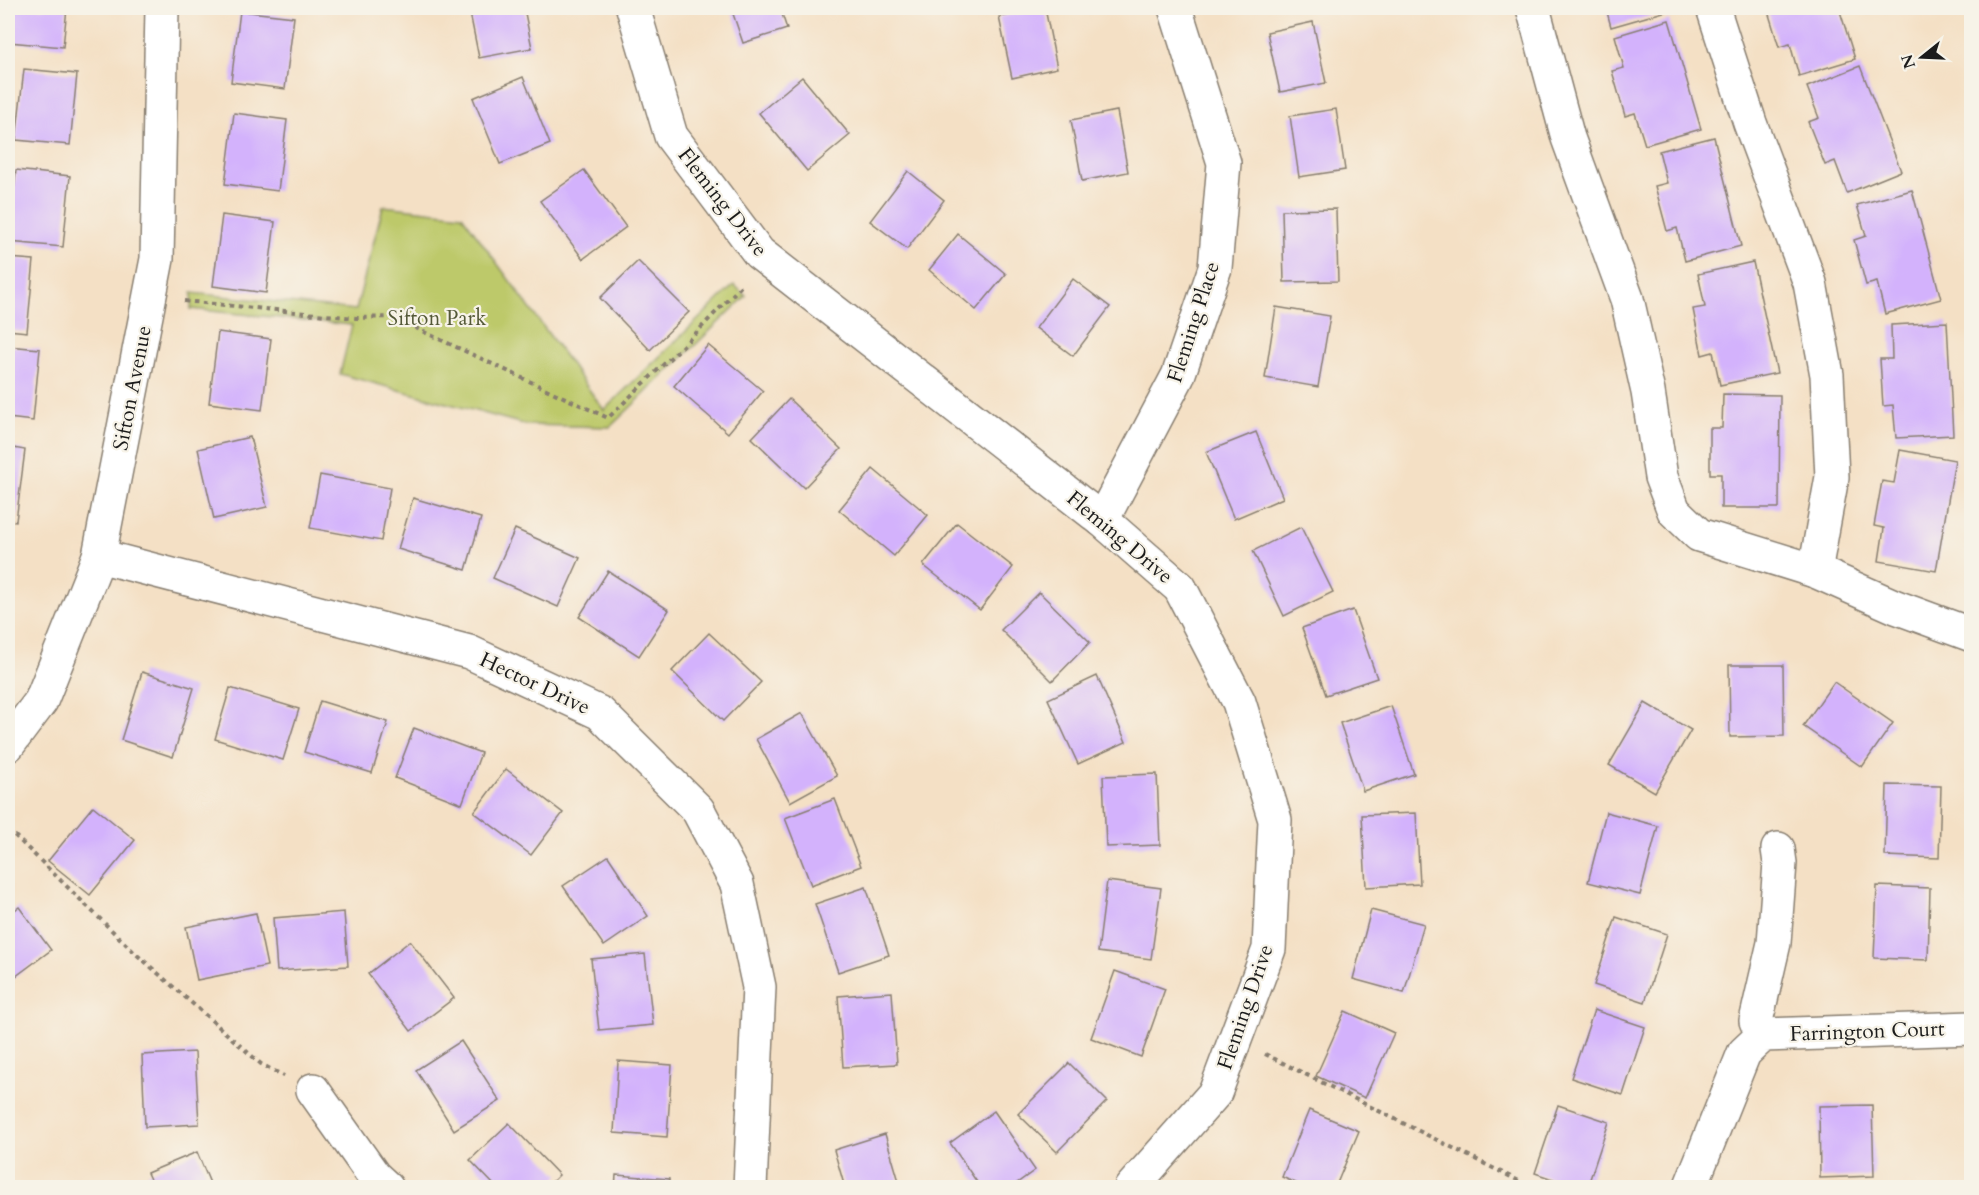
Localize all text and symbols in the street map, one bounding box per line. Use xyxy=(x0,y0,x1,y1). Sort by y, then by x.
north arrow xyxy=(1892,27,1952,87)
text: N xyxy=(1896,51,1921,71)
street label: Fleming Drive xyxy=(671,142,774,263)
street label: Fleming Place xyxy=(1160,258,1227,386)
park label: Sifton Park xyxy=(388,304,487,333)
street label: Sifton Avenue xyxy=(106,323,159,453)
street label: Fleming Drive xyxy=(1060,484,1179,590)
street label: Hector Drive xyxy=(475,645,595,722)
street label: Fleming Drive xyxy=(1210,941,1280,1074)
street label: Farrington Court xyxy=(1789,1014,1945,1049)

